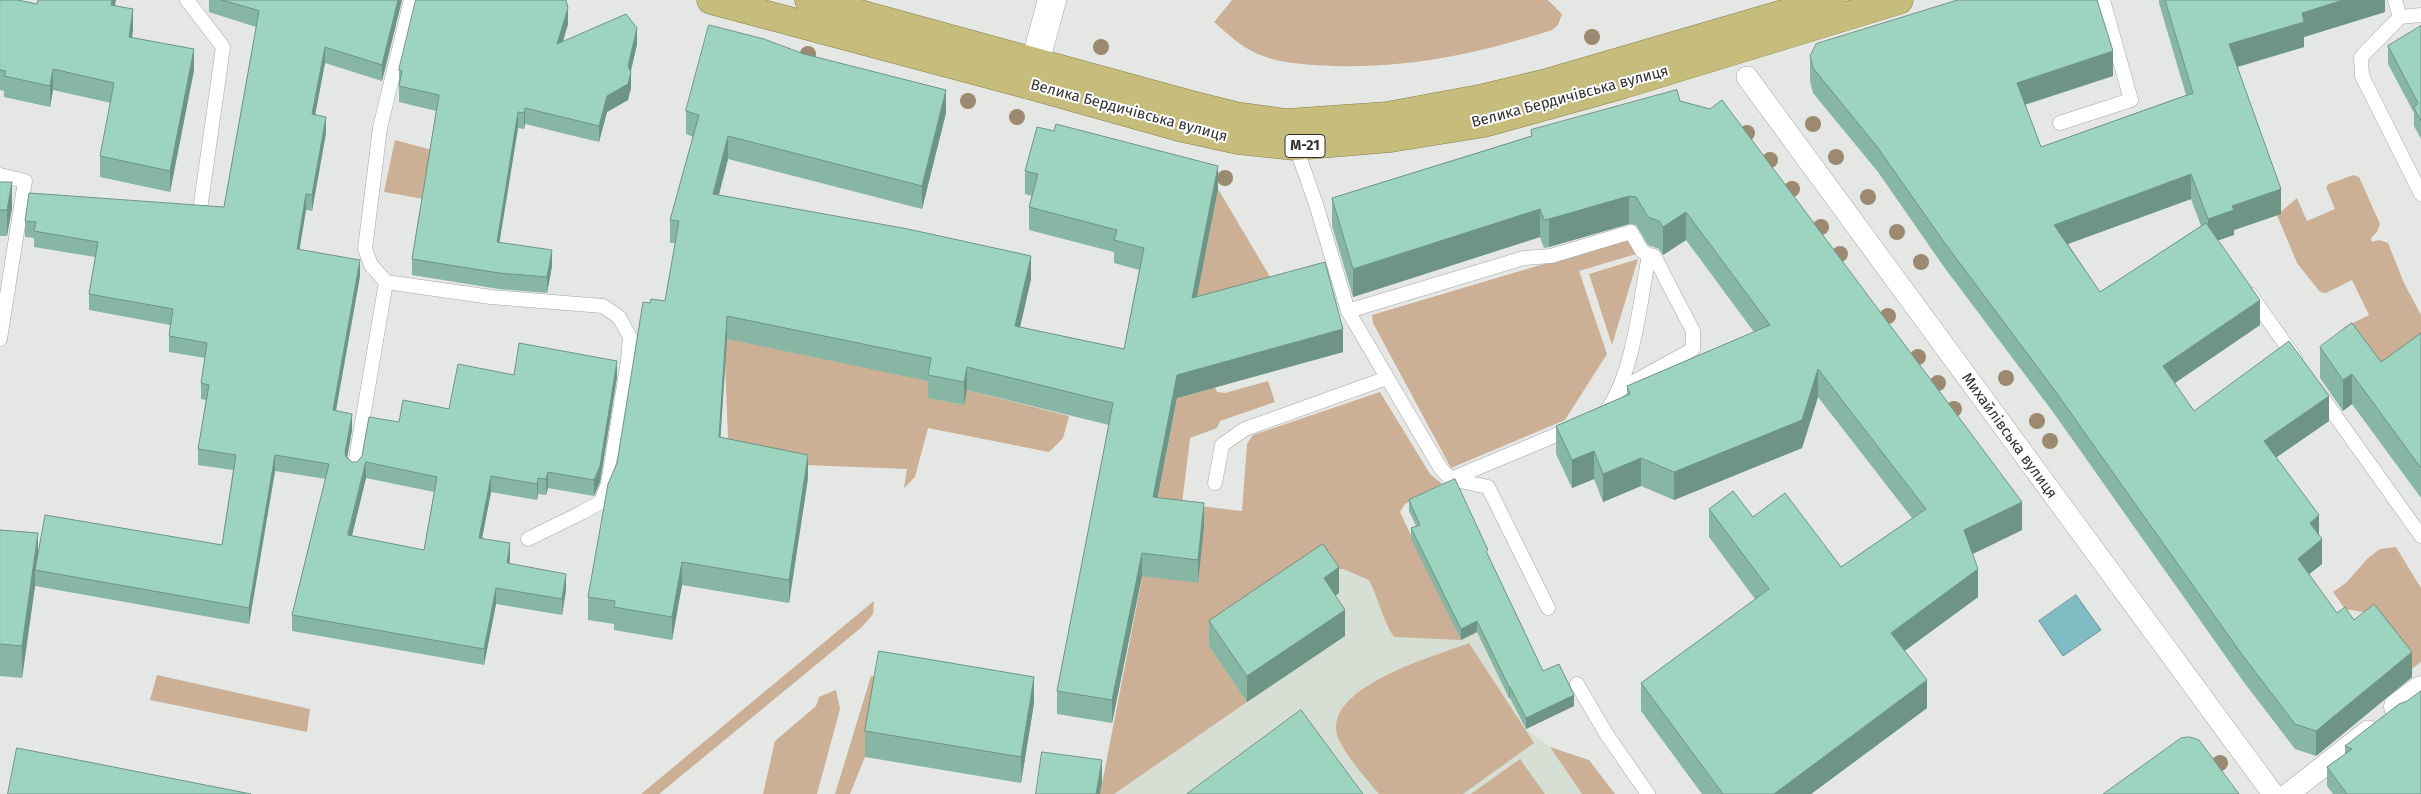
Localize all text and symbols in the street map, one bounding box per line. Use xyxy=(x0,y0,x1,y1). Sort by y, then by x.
street label: Велика Бердичівська вулиця xyxy=(1470,62,1670,132)
street label: Велика Бердичівська вулиця xyxy=(1029,76,1229,146)
road number: М-21 xyxy=(1285,134,1325,158)
street label: Михайлівська вулиця xyxy=(1957,370,2061,502)

